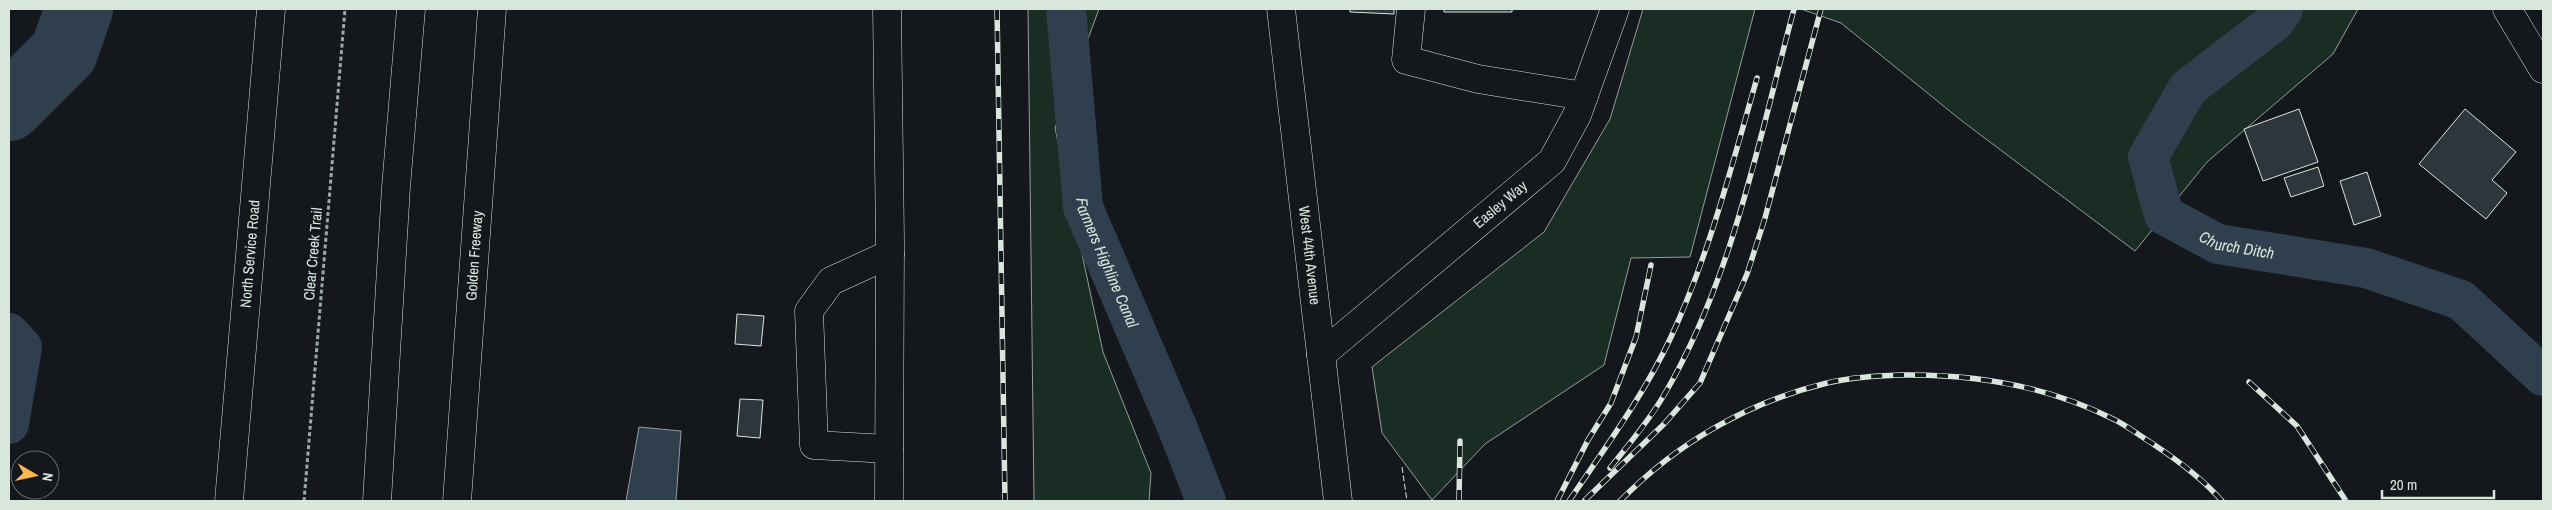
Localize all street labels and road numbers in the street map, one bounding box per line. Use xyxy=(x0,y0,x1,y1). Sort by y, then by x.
street label: Easley Way xyxy=(1468,175,1532,233)
street label: North Service Road xyxy=(235,199,265,309)
street label: West 44th Avenue xyxy=(1294,205,1326,306)
street label: Clear Creek Trail xyxy=(298,207,327,301)
street label: Golden Freeway xyxy=(460,209,488,301)

